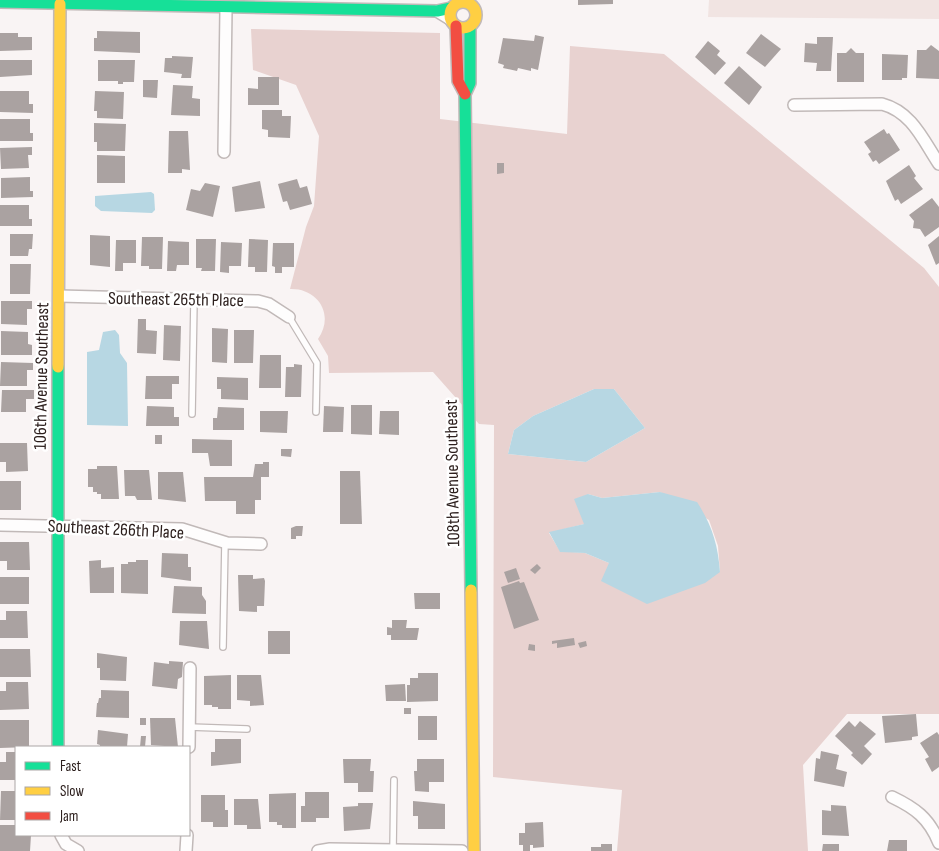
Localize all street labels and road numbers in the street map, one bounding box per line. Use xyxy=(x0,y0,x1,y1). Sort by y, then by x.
street label: Southeast 265th Place xyxy=(108,288,244,311)
street label: 106th Avenue Southeast xyxy=(30,302,53,450)
street label: 108th Avenue Southeast xyxy=(441,399,464,547)
street label: Southeast 266th Place xyxy=(47,515,185,544)

